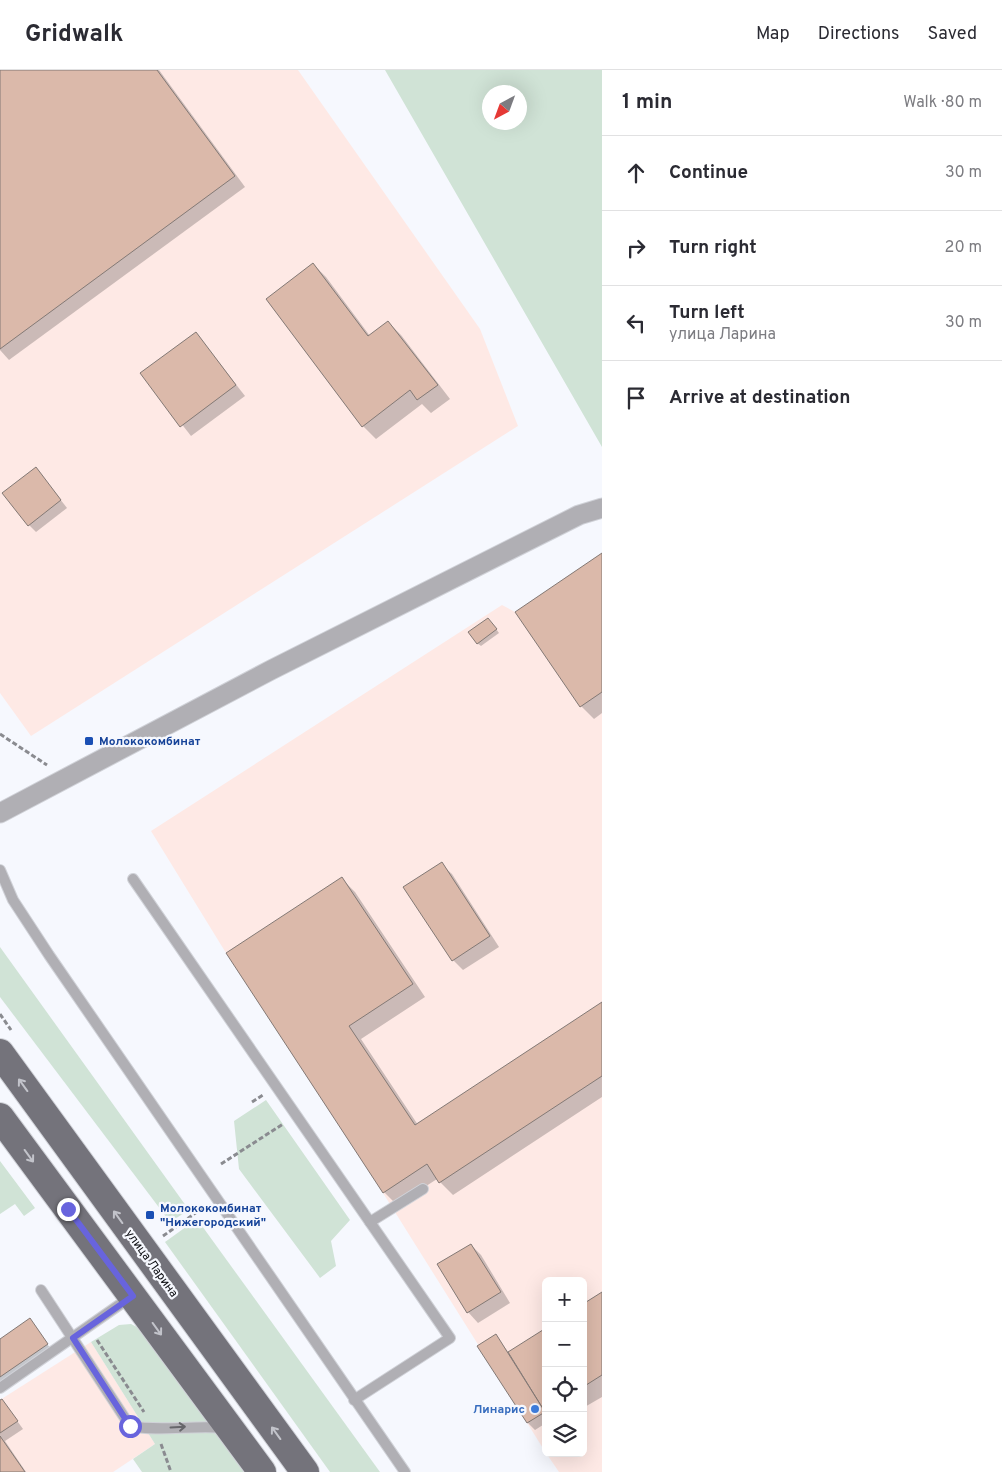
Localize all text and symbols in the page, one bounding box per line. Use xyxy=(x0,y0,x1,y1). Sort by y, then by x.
text: Gridwalk xyxy=(25,20,123,50)
text: Map xyxy=(756,23,790,46)
text: Directions xyxy=(818,23,900,46)
text: Saved xyxy=(928,23,977,46)
north arrow xyxy=(482,85,527,130)
text: 1 min xyxy=(622,89,672,116)
text: Walk · 80 m xyxy=(903,93,982,113)
icon: ahead xyxy=(622,159,650,187)
text: Continue xyxy=(669,161,748,185)
text: 30 m xyxy=(945,163,982,183)
icon: right xyxy=(622,234,650,262)
text: Turn right xyxy=(669,236,757,260)
text: 20 m xyxy=(945,238,982,258)
text: Turn left xyxy=(669,301,745,325)
icon: left xyxy=(622,309,650,337)
text: 30 m xyxy=(945,313,982,333)
text: улица Ларина xyxy=(669,325,776,345)
icon: arrive xyxy=(622,384,650,412)
text: Arrive at destination xyxy=(669,386,850,410)
place label: Молококомбинат xyxy=(99,734,201,750)
marker: Молококомбинат xyxy=(83,735,95,747)
one-way arrow xyxy=(18,1078,28,1092)
one-way arrow xyxy=(24,1149,34,1163)
route end xyxy=(57,1198,80,1221)
place label: Молококомбинат "Нижегородский" xyxy=(160,1201,266,1231)
marker: Молококомбинат "Нижегородский" xyxy=(144,1209,156,1221)
one-way arrow xyxy=(113,1210,123,1224)
street label: улица Ларина xyxy=(121,1226,181,1301)
map controls xyxy=(542,1277,587,1457)
button: + xyxy=(542,1277,587,1322)
one-way arrow xyxy=(152,1322,162,1336)
button: − xyxy=(542,1322,587,1367)
button: locate xyxy=(542,1367,587,1412)
place label: Линарис xyxy=(473,1402,525,1418)
marker: Линарис xyxy=(529,1403,541,1415)
button: layers xyxy=(542,1412,587,1457)
route start xyxy=(119,1415,142,1438)
one-way arrow xyxy=(170,1423,186,1432)
one-way arrow xyxy=(271,1426,281,1440)

